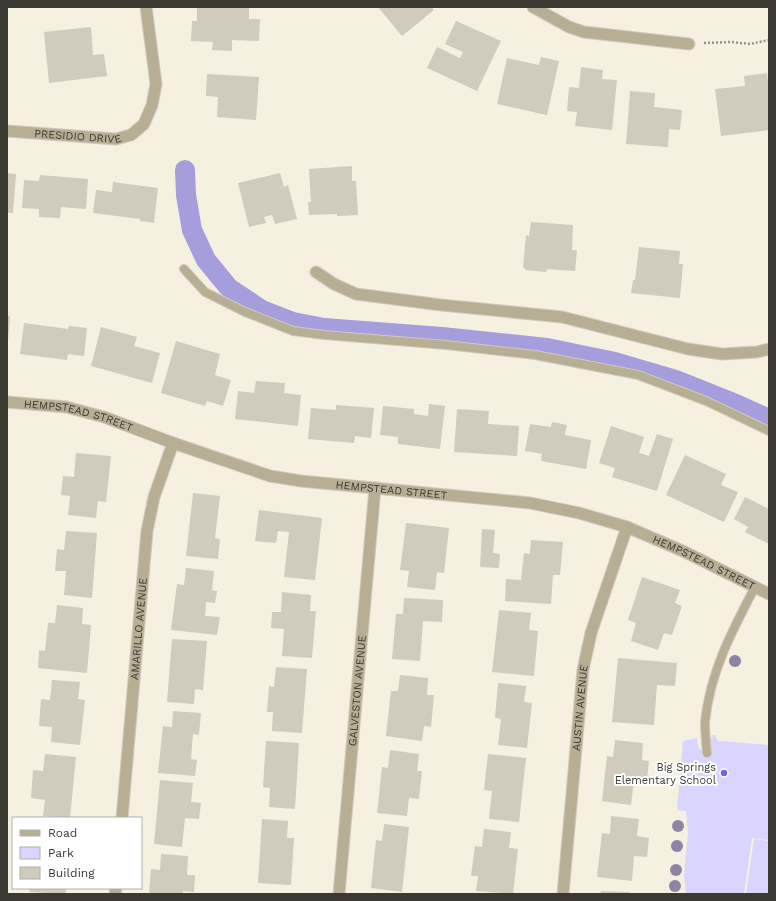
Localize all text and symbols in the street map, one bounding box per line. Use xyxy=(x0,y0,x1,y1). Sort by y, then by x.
street label: PRESIDIO DRIVE xyxy=(34,127,123,146)
street label: HEMPSTEAD STREET xyxy=(23,397,135,434)
street label: HEMPSTEAD STREET xyxy=(335,478,448,502)
street label: HEMPSTEAD STREET xyxy=(651,533,757,593)
street label: AMARILLO AVENUE xyxy=(128,577,150,680)
street label: GALVESTON AVENUE xyxy=(346,635,369,747)
street label: AUSTIN AVENUE xyxy=(570,663,591,751)
place label: Big Springs Elementary School xyxy=(615,761,717,787)
marker: Big Springs Elementary School xyxy=(719,768,729,778)
legend xyxy=(12,817,142,889)
text: Road xyxy=(48,826,77,840)
text: Park xyxy=(48,846,74,860)
text: Building xyxy=(48,866,95,880)

